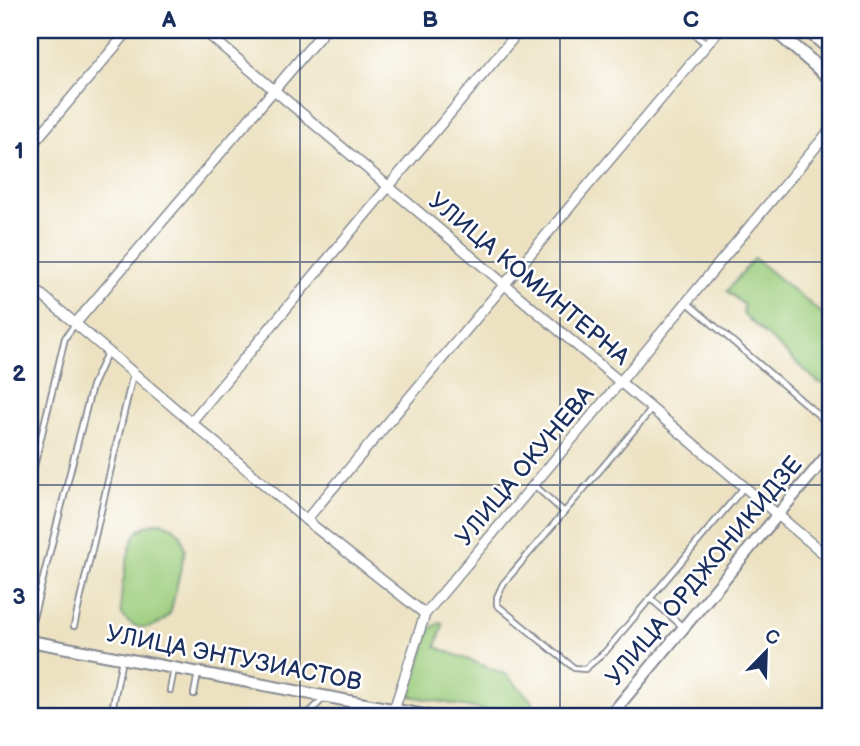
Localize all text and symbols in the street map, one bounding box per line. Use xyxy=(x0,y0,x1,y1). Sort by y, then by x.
text: A xyxy=(161,6,177,34)
text: B xyxy=(422,6,438,34)
text: C xyxy=(683,6,699,34)
text: 1 xyxy=(14,137,24,165)
street label: УЛИЦА КОМИНТЕРНА xyxy=(423,187,636,372)
text: 2 xyxy=(12,360,26,388)
street label: УЛИЦА ОКУНЕВА xyxy=(450,380,601,552)
street label: УЛИЦА ОРДЖОНИКИДЗЕ xyxy=(600,450,808,692)
text: 3 xyxy=(12,583,26,611)
north arrow xyxy=(730,616,800,686)
street label: УЛИЦА ЭНТУЗИАСТОВ xyxy=(104,619,364,697)
text: С xyxy=(761,625,783,651)

